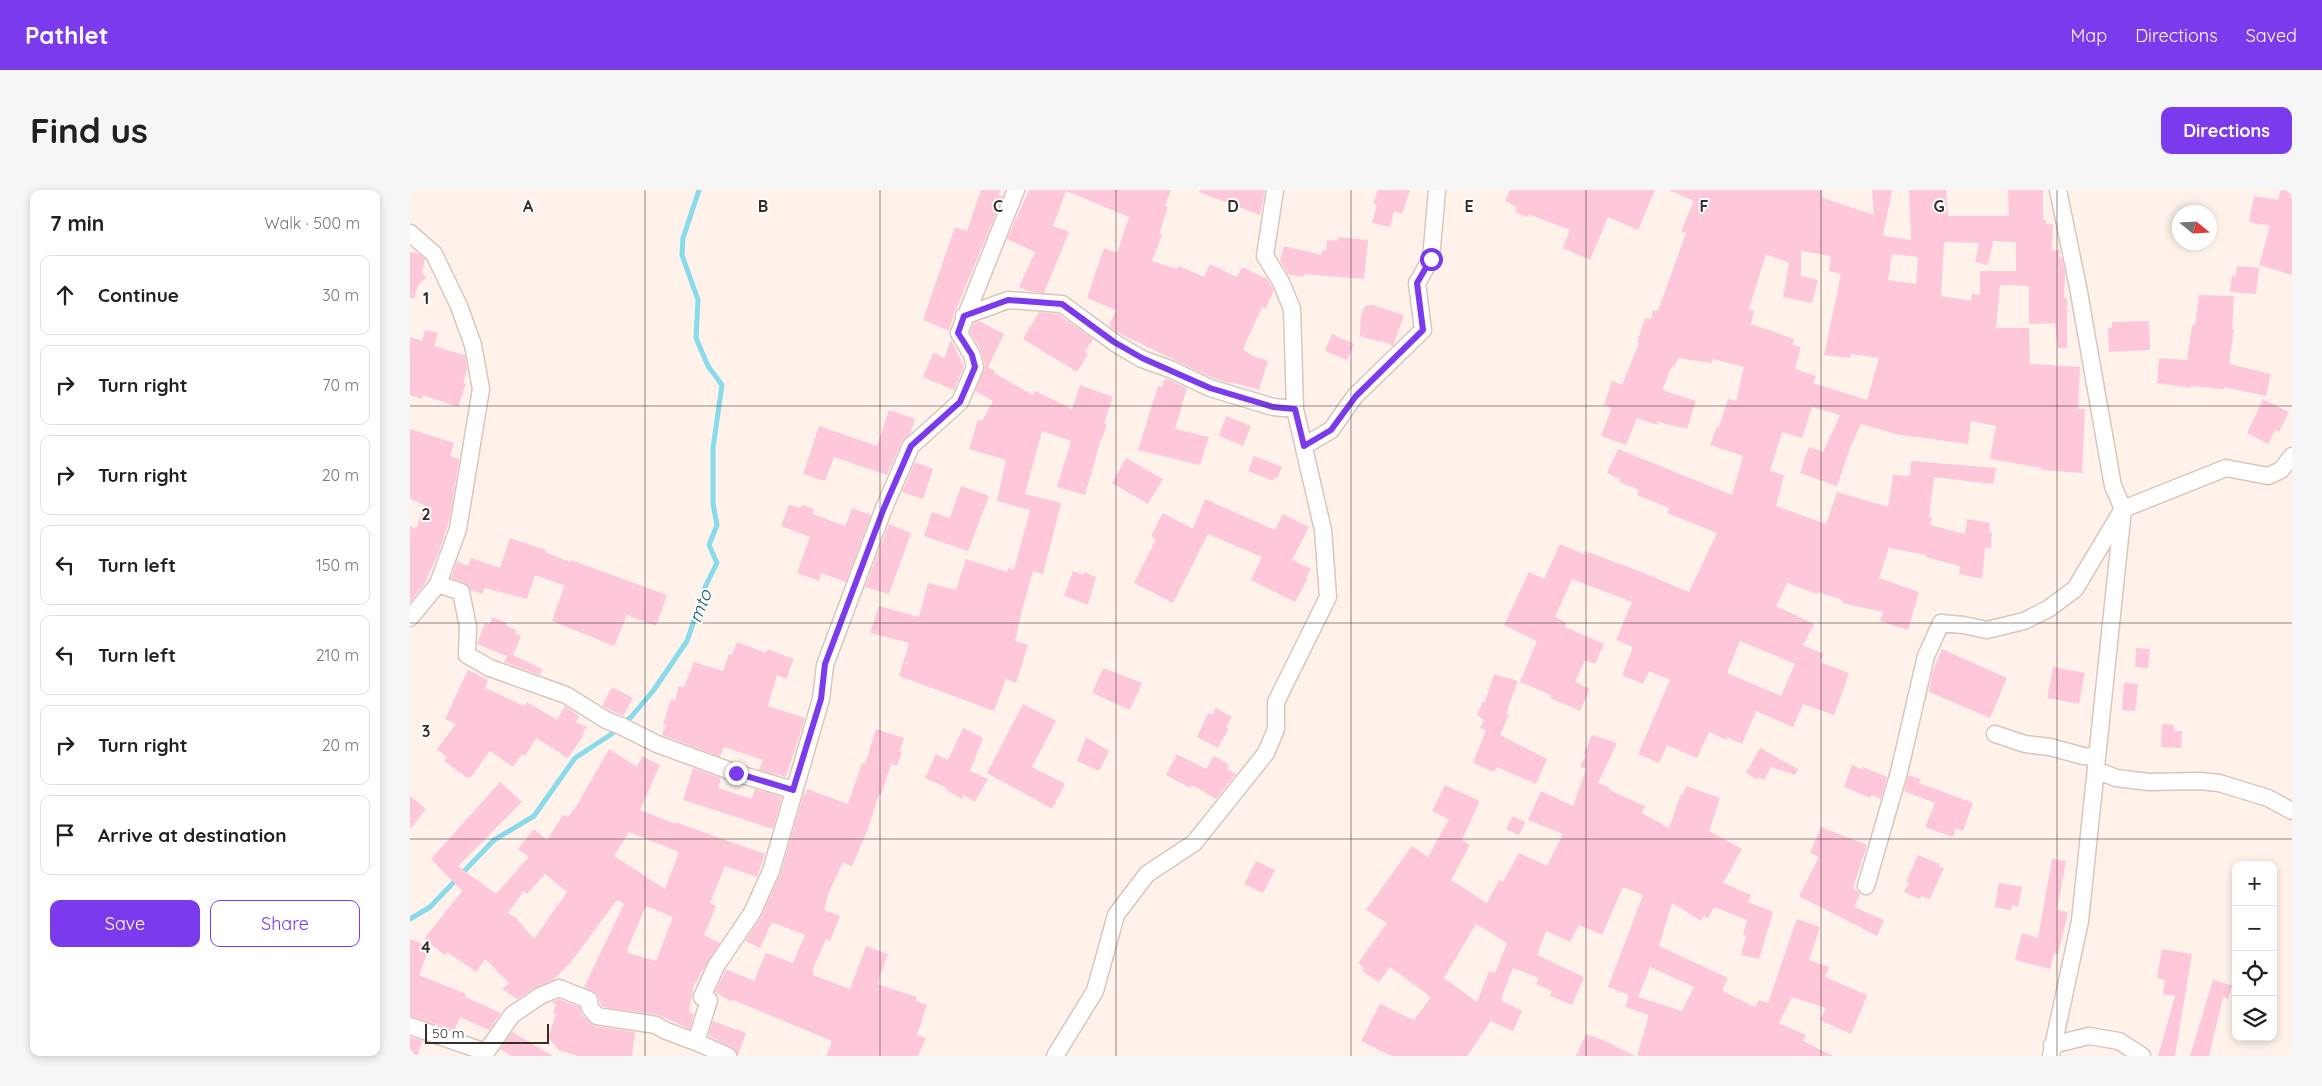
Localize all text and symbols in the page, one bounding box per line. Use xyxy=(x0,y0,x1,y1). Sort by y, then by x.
text: Pathlet xyxy=(25,20,109,50)
text: Map xyxy=(2070,24,2107,47)
text: Directions xyxy=(2135,24,2218,47)
text: Saved xyxy=(2246,24,2297,47)
button: Directions xyxy=(2161,107,2292,154)
text: Find us xyxy=(30,108,148,152)
text: A xyxy=(523,196,534,216)
text: B xyxy=(758,196,768,216)
text: C xyxy=(993,196,1003,216)
text: D xyxy=(1227,196,1239,216)
text: E xyxy=(1464,196,1474,216)
text: F xyxy=(1700,196,1709,216)
text: G xyxy=(1933,196,1945,216)
north arrow xyxy=(2172,205,2217,250)
text: 7 min xyxy=(50,210,104,236)
text: Walk · 500 m xyxy=(264,213,360,233)
route start xyxy=(1420,248,1443,271)
icon: ahead xyxy=(51,281,79,309)
text: Continue xyxy=(98,283,179,307)
text: 30 m xyxy=(322,285,359,305)
text: 1 xyxy=(423,288,429,308)
icon: right xyxy=(51,371,79,399)
text: Turn right xyxy=(98,373,187,397)
text: 70 m xyxy=(322,375,359,395)
icon: right xyxy=(51,461,79,489)
text: Turn right xyxy=(98,463,187,487)
text: 20 m xyxy=(322,465,359,485)
text: 2 xyxy=(421,504,431,524)
icon: left xyxy=(51,551,79,579)
text: Turn left xyxy=(98,553,176,577)
text: 150 m xyxy=(316,555,359,575)
water label: mto xyxy=(683,585,717,626)
icon: left xyxy=(51,641,79,669)
text: Turn left xyxy=(98,643,176,667)
text: 210 m xyxy=(316,645,359,665)
text: 3 xyxy=(422,721,430,741)
icon: right xyxy=(51,731,79,759)
text: Turn right xyxy=(98,733,187,757)
text: 20 m xyxy=(322,735,359,755)
route end xyxy=(725,762,748,785)
icon: arrive xyxy=(51,821,79,849)
text: Arrive at destination xyxy=(98,823,287,847)
map controls xyxy=(2232,861,2277,1041)
button: + xyxy=(2232,861,2277,906)
button: Save xyxy=(50,900,200,947)
button: Share xyxy=(210,900,360,947)
button: − xyxy=(2232,906,2277,951)
text: 4 xyxy=(421,937,431,957)
button: locate xyxy=(2232,951,2277,996)
button: layers xyxy=(2232,996,2277,1041)
scale bar xyxy=(425,1021,549,1044)
text: 50 m xyxy=(432,1024,465,1042)

